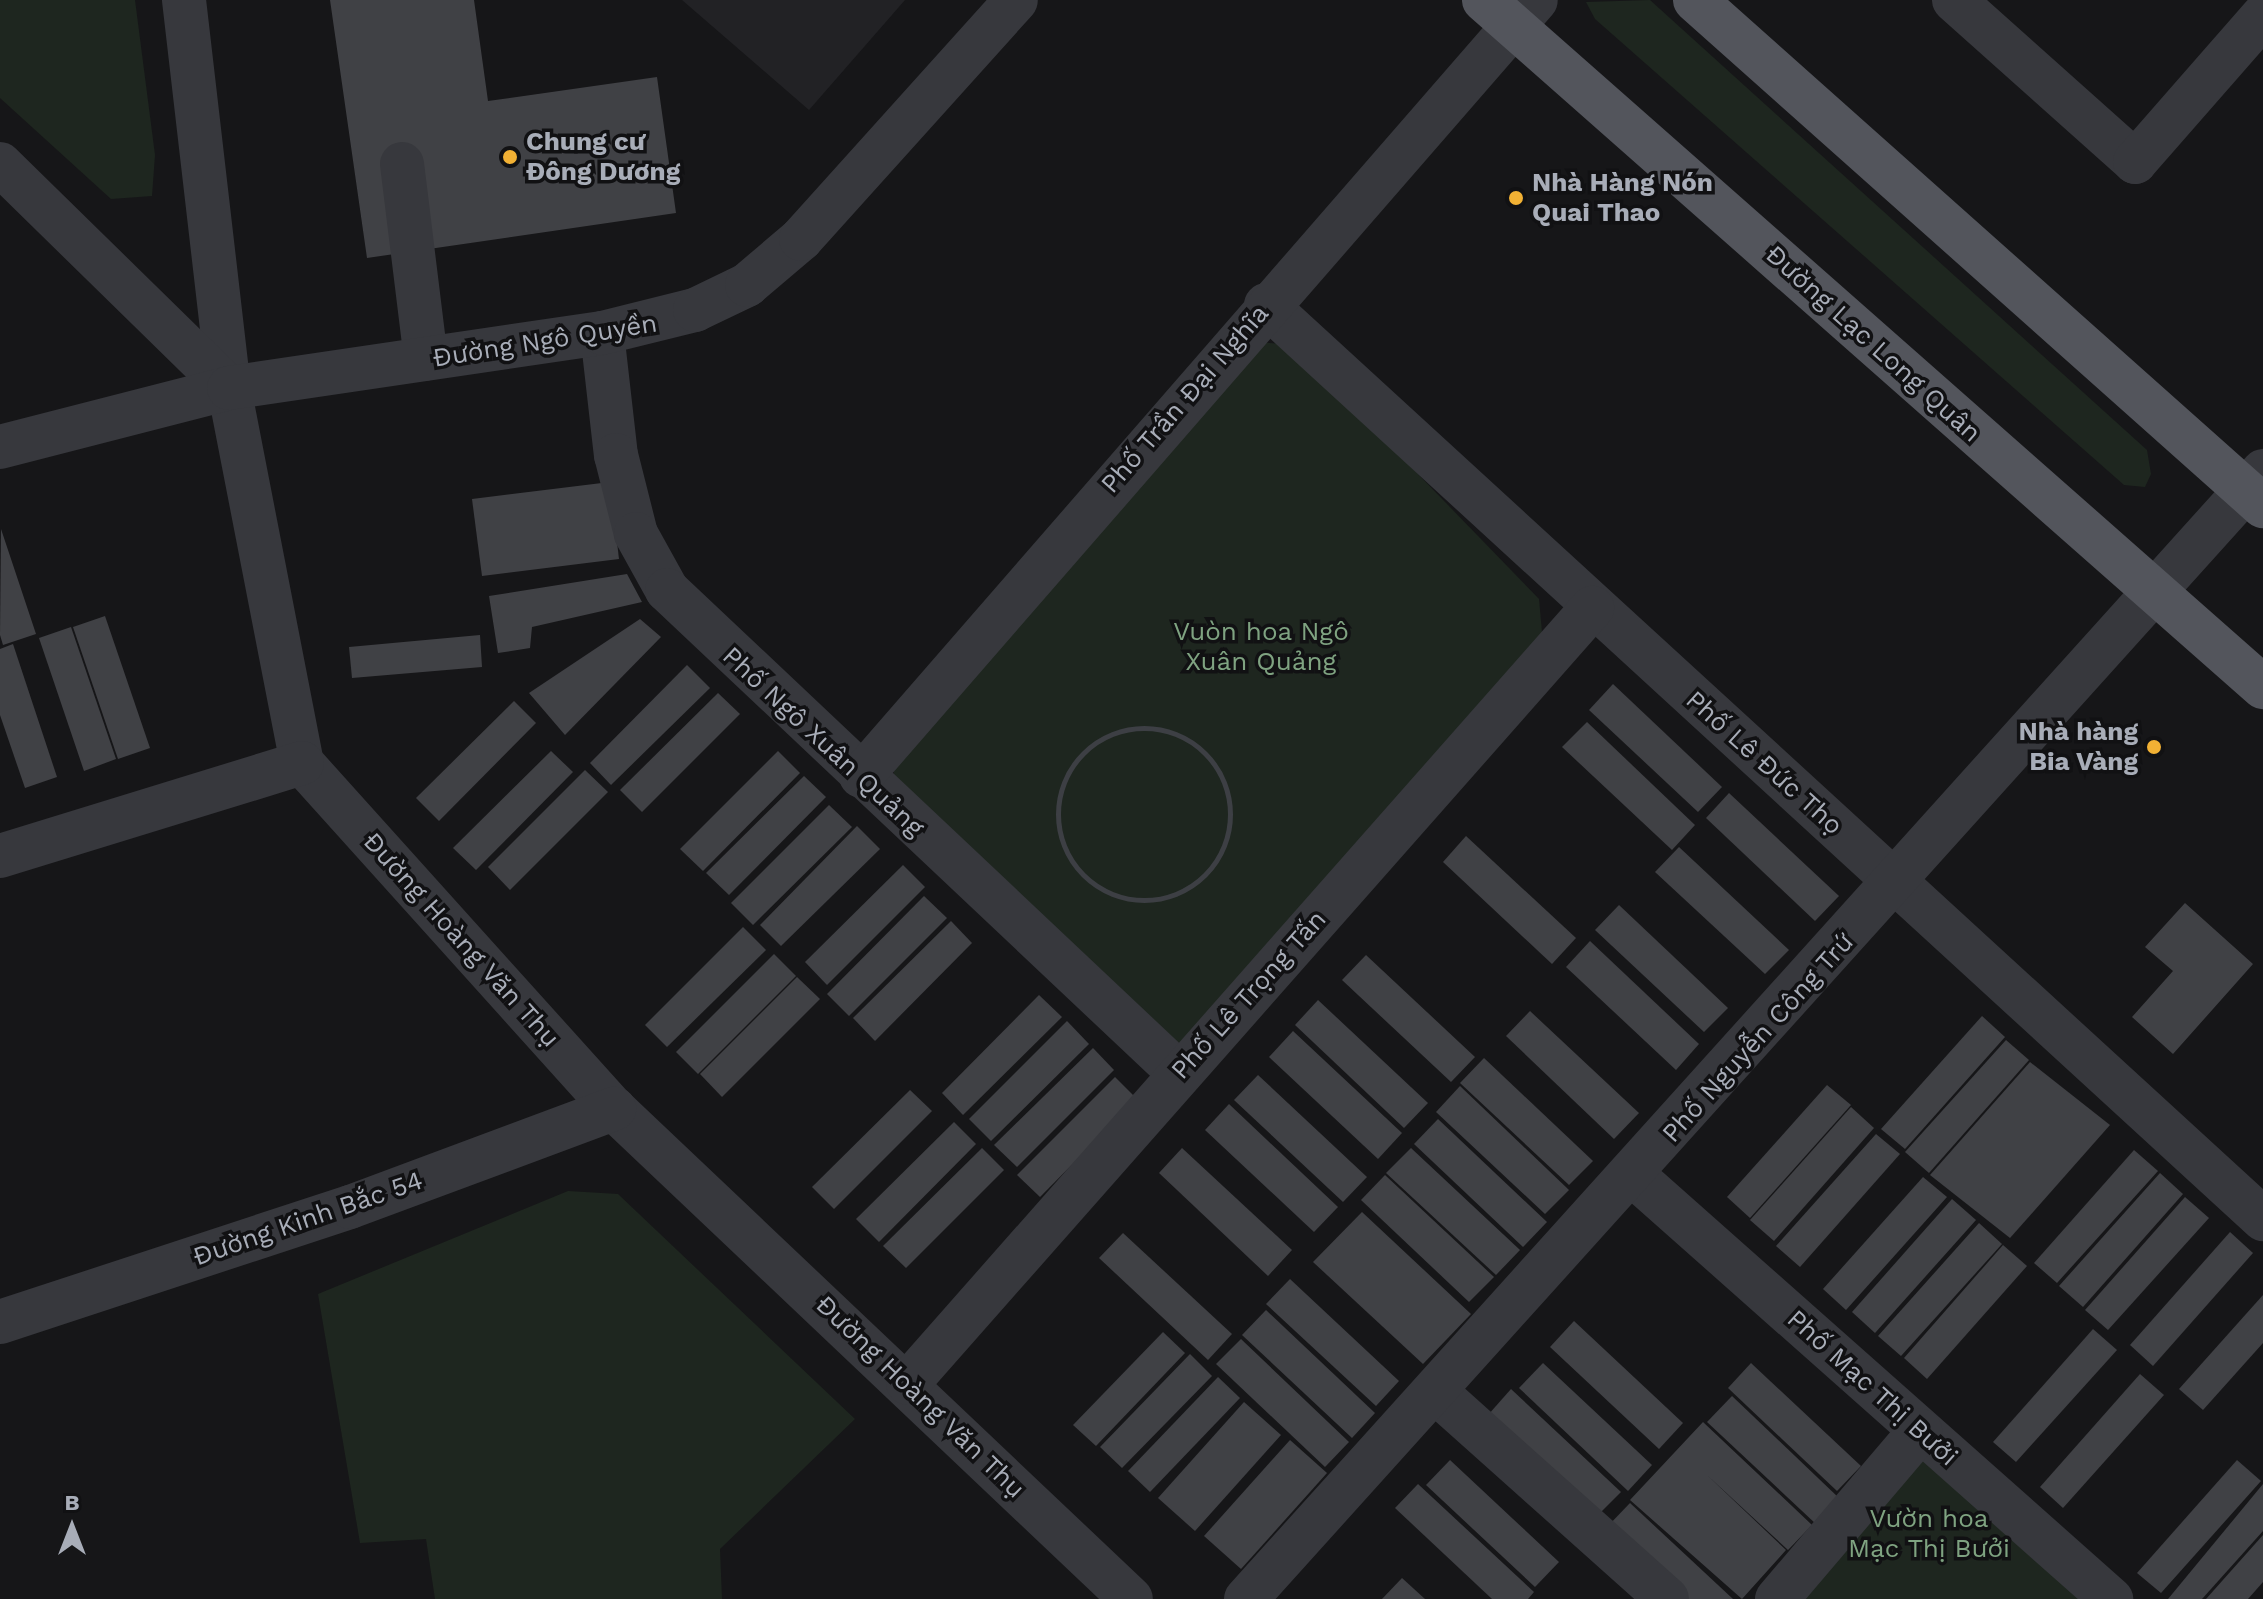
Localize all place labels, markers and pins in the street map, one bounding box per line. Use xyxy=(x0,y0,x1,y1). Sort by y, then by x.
place label: Chung cư Đông Dương xyxy=(526,126,680,188)
marker: Chung cư Đông Dương xyxy=(501,148,519,166)
place label: Nhà Hàng Nón Quai Thao xyxy=(1532,167,1713,228)
marker: Nhà Hàng Nón Quai Thao xyxy=(1507,189,1525,207)
place label: Nhà hàng Bia Vàng xyxy=(2018,716,2138,778)
marker: Nhà hàng Bia Vàng xyxy=(2145,738,2163,756)

